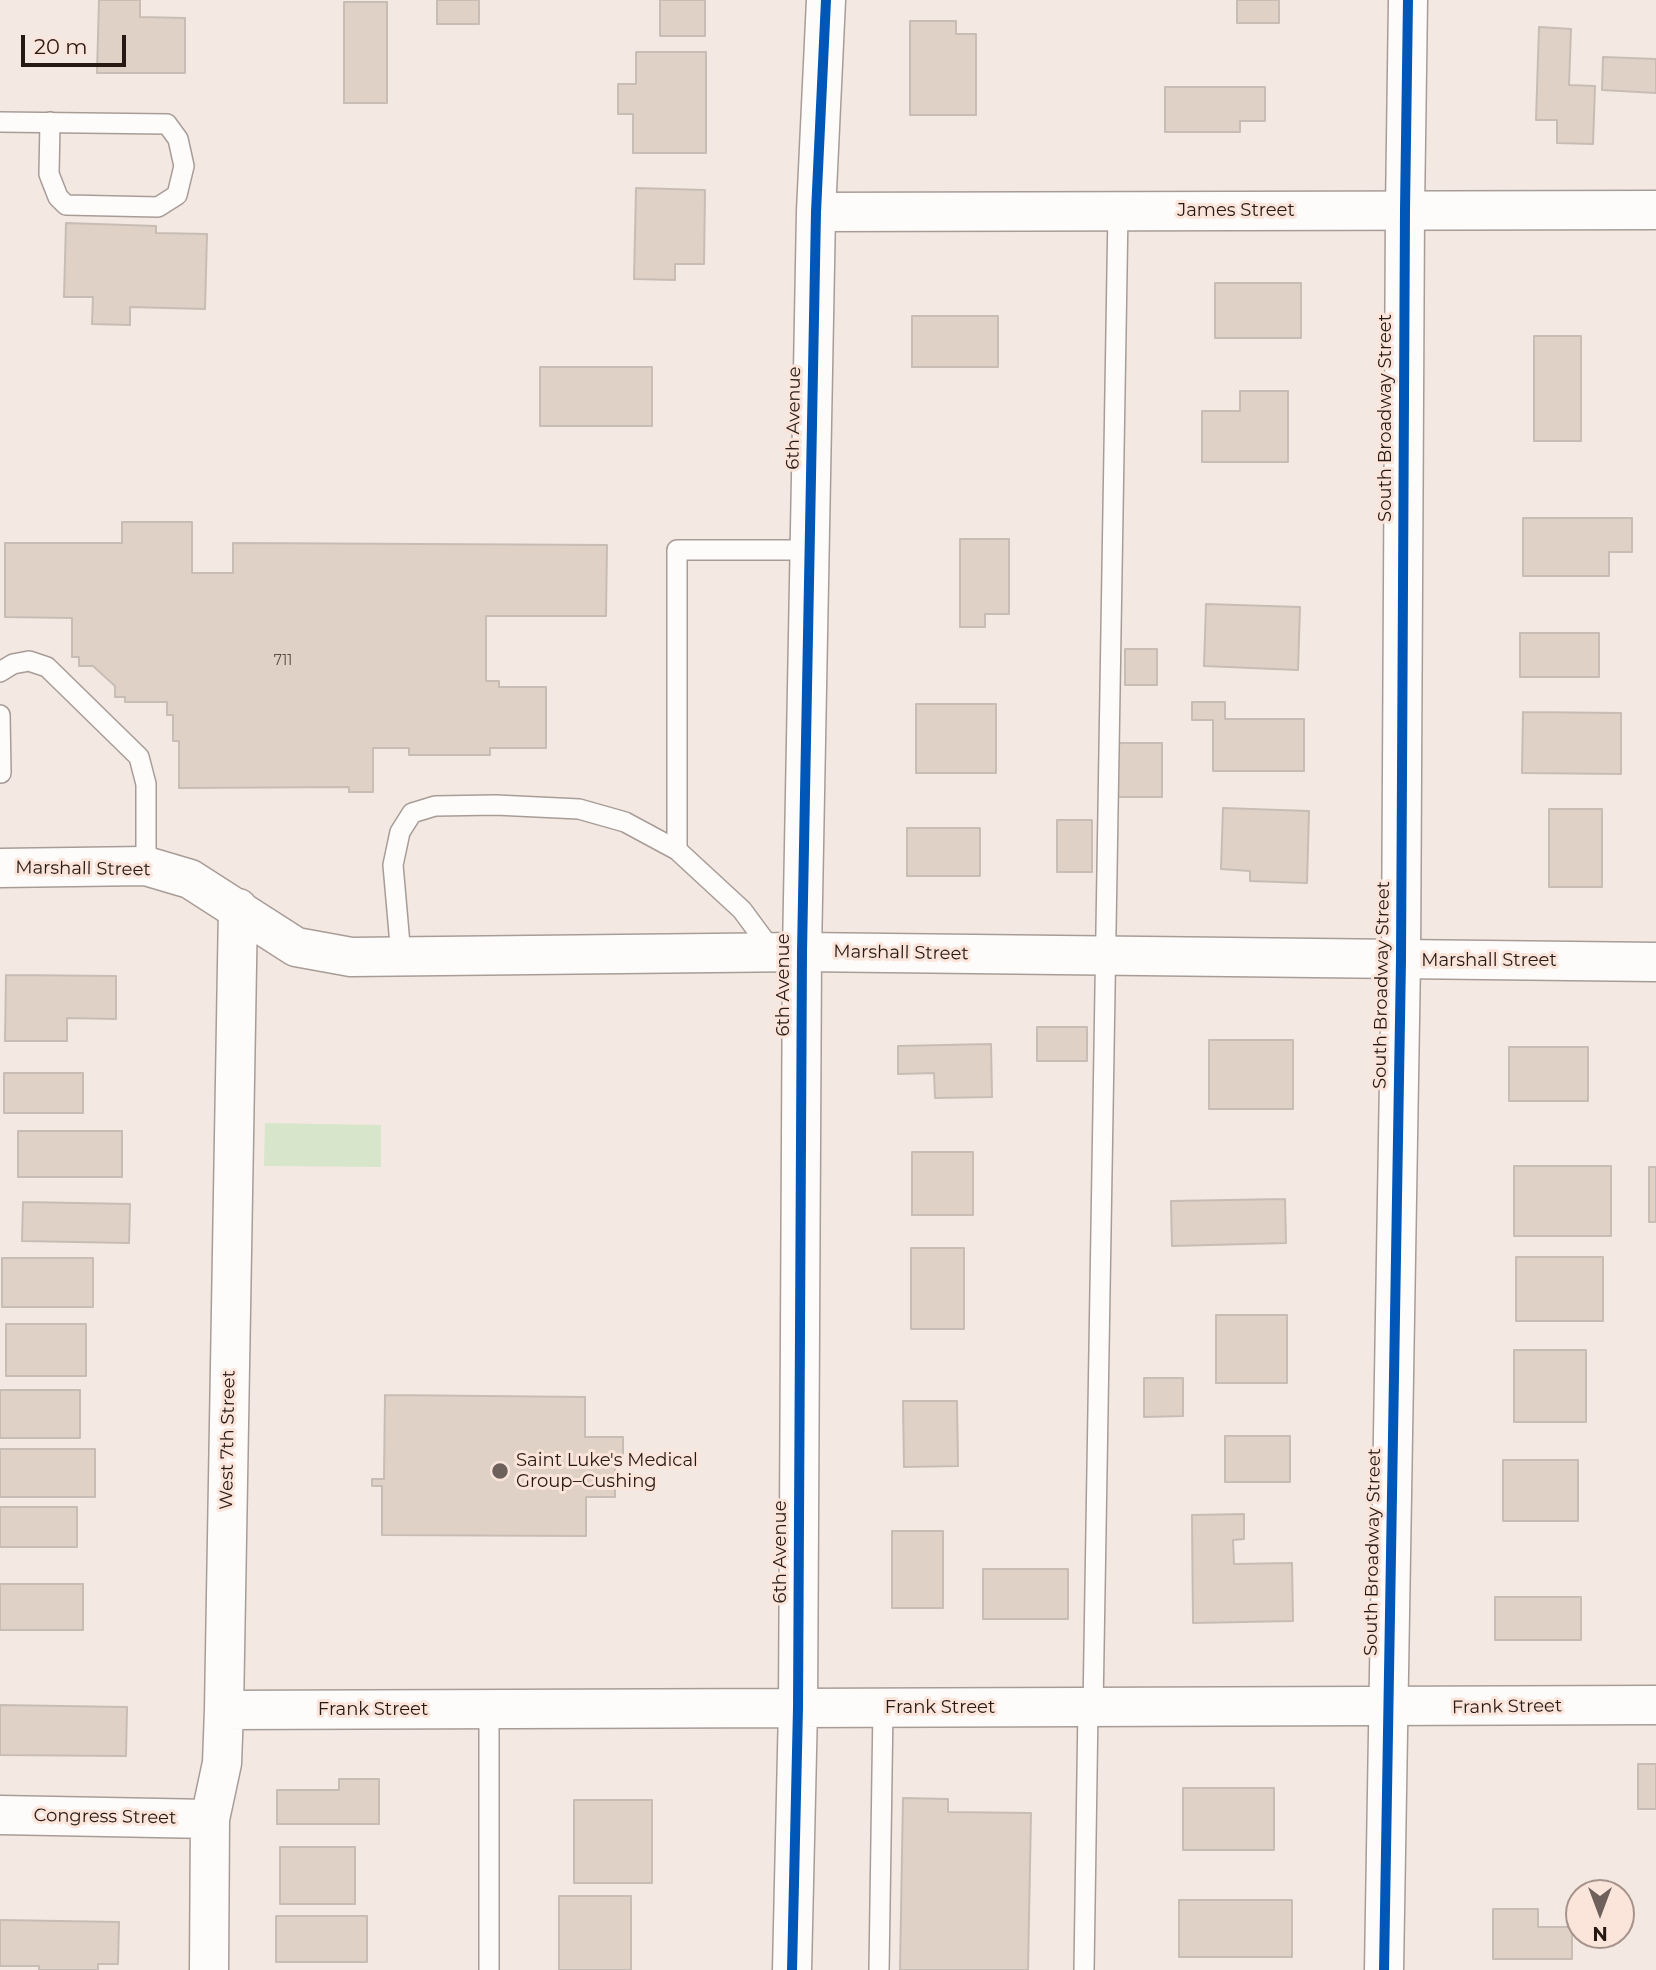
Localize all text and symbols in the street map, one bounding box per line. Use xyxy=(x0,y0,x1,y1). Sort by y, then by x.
scale bar xyxy=(24,21,130,65)
text: 20 m xyxy=(34,34,88,59)
street label: James Street xyxy=(1177,200,1295,222)
street label: South Broadway Street xyxy=(1375,314,1397,522)
street label: 6th Avenue xyxy=(782,366,806,470)
house number: 711 xyxy=(274,653,292,669)
street label: Marshall Street xyxy=(15,857,151,881)
street label: South Broadway Street xyxy=(1369,881,1395,1089)
street label: 6th Avenue xyxy=(773,933,795,1037)
street label: Marshall Street xyxy=(833,941,969,965)
street label: Marshall Street xyxy=(1421,950,1557,972)
street label: West 7th Street xyxy=(216,1370,240,1510)
street label: South Broadway Street xyxy=(1360,1448,1386,1656)
place label: Saint Luke's Medical Group–Cushing xyxy=(516,1450,698,1492)
marker: Saint Luke's Medical Group–Cushing xyxy=(490,1461,510,1481)
street label: 6th Avenue xyxy=(770,1500,792,1604)
street label: Frank Street xyxy=(1452,1695,1562,1719)
street label: Frank Street xyxy=(885,1697,995,1719)
street label: Frank Street xyxy=(318,1699,428,1721)
street label: Congress Street xyxy=(33,1805,177,1829)
north arrow xyxy=(1565,1879,1635,1949)
text: N xyxy=(1592,1922,1608,1945)

